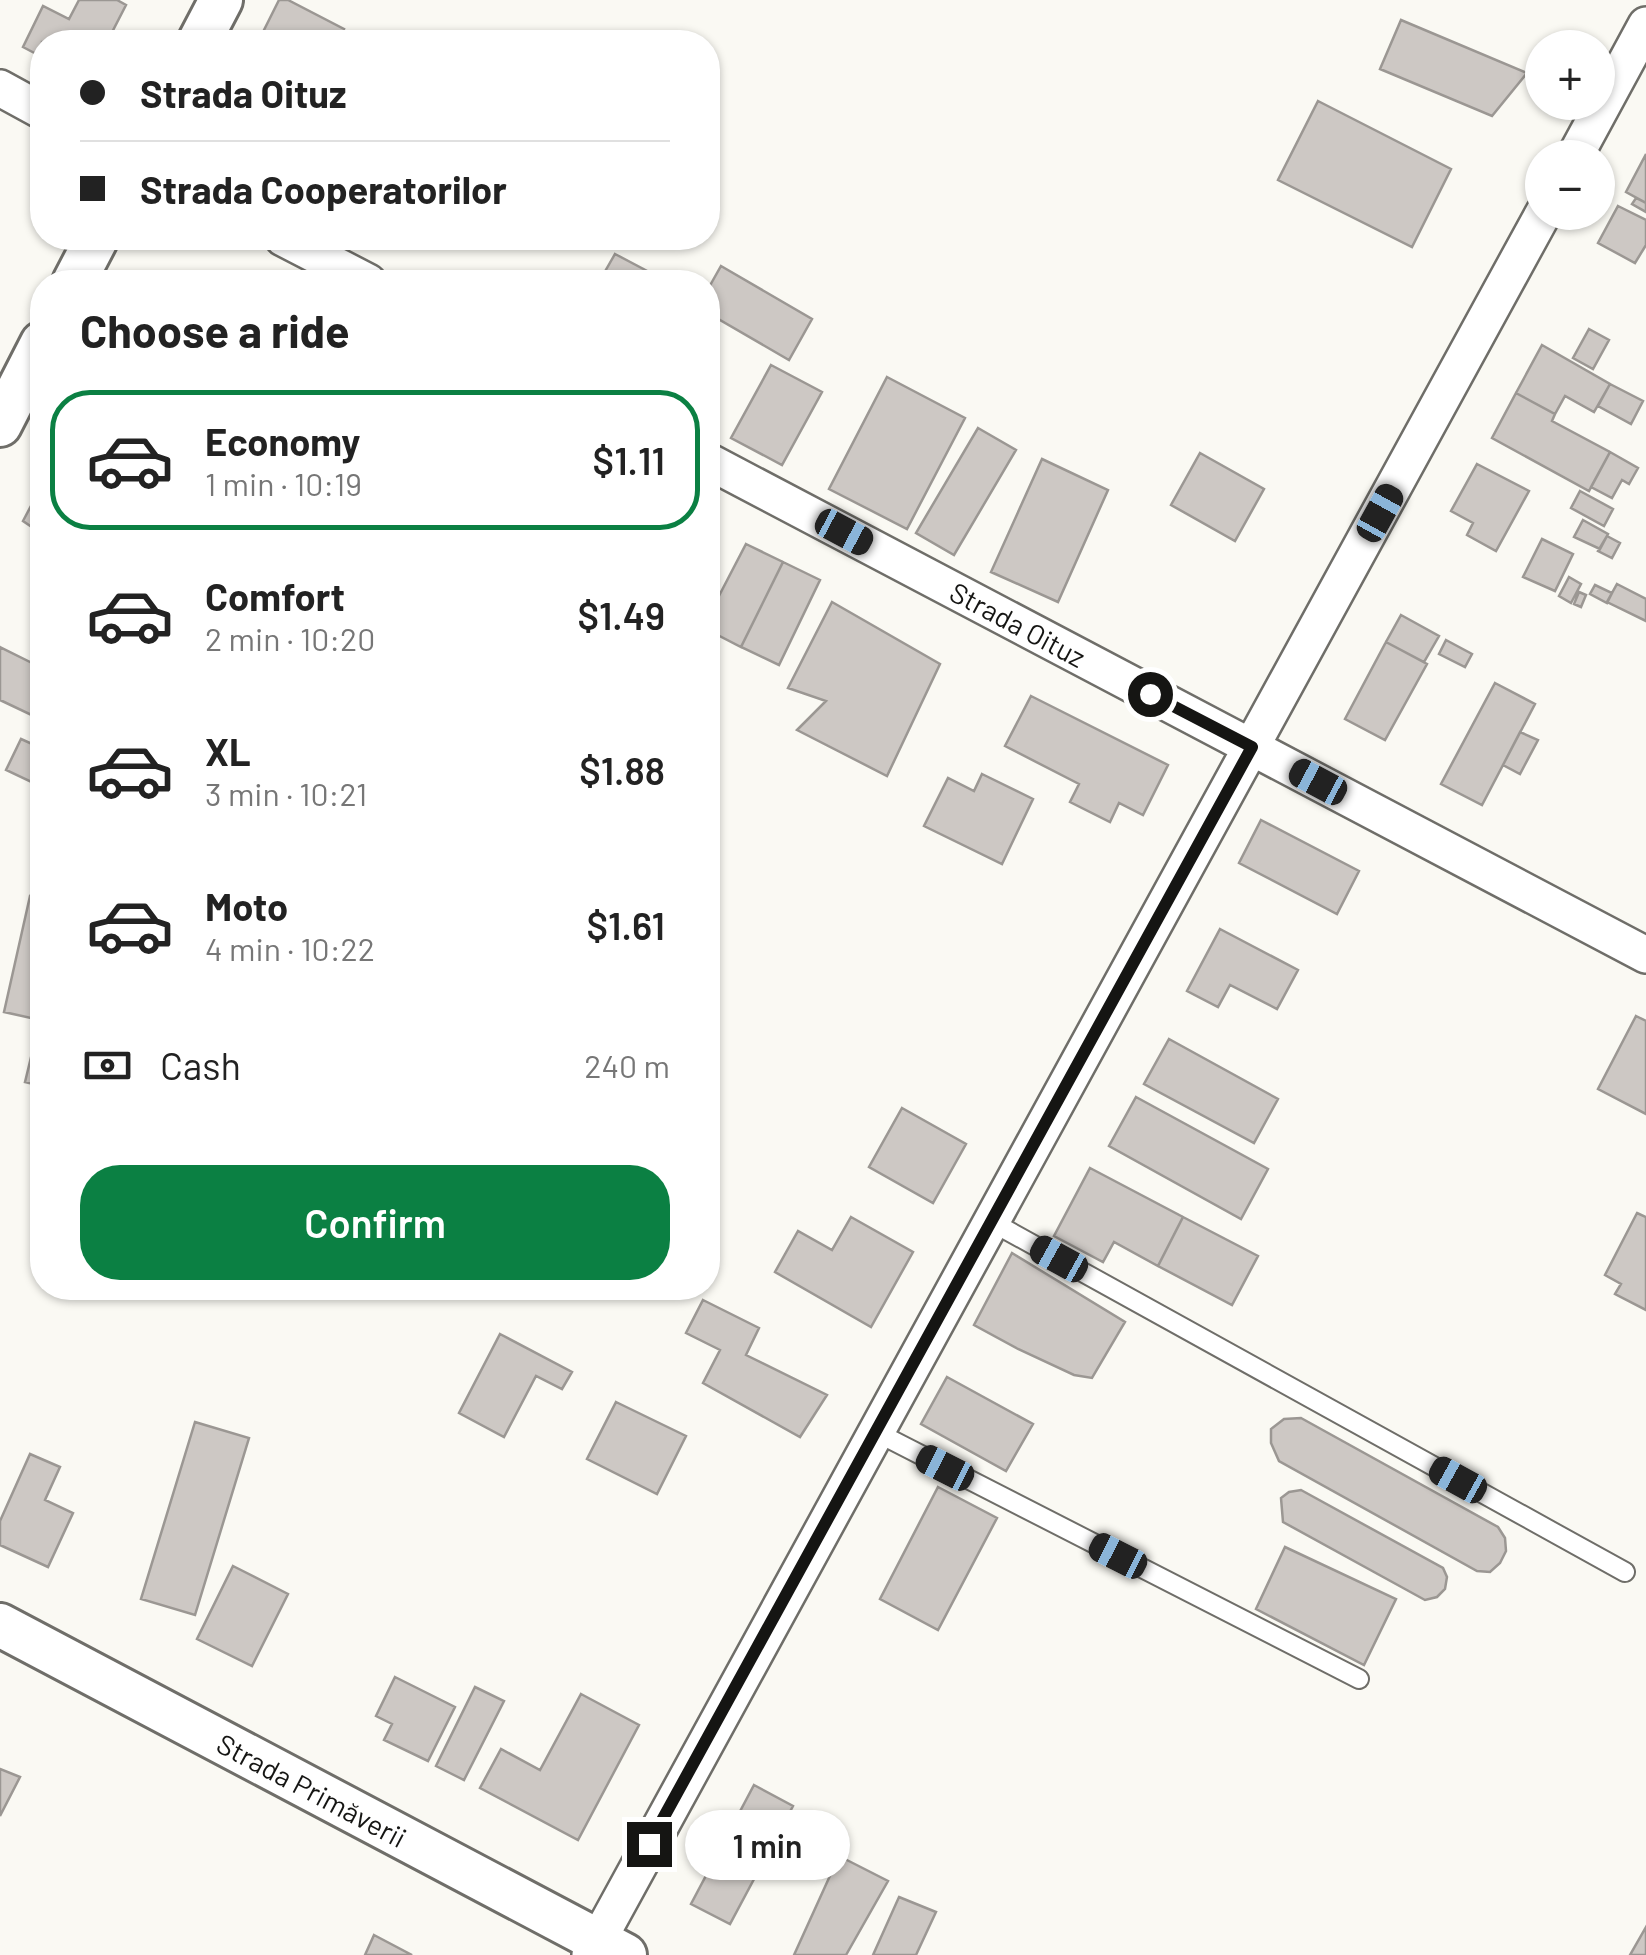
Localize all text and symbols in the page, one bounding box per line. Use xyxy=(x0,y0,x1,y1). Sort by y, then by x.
map controls xyxy=(1525,30,1615,230)
button: + xyxy=(1525,30,1615,120)
text: Strada Oituz xyxy=(140,70,347,116)
button: − xyxy=(1525,140,1615,230)
text: Strada Cooperatorilor xyxy=(140,166,507,212)
text: Choose a ride xyxy=(80,303,350,357)
icon: car xyxy=(85,415,175,505)
text: Economy xyxy=(205,418,360,464)
text: $1.11 xyxy=(593,437,665,483)
text: 1 min · 10:19 xyxy=(205,464,362,502)
car xyxy=(1352,479,1408,547)
car xyxy=(810,505,878,559)
icon: car xyxy=(85,570,175,660)
text: Comfort xyxy=(205,573,345,619)
street label: Strada Oituz xyxy=(945,574,1091,674)
text: $1.49 xyxy=(577,592,665,638)
text: 2 min · 10:20 xyxy=(205,619,375,657)
route start xyxy=(1128,672,1173,717)
icon: car xyxy=(85,725,175,815)
text: XL xyxy=(205,728,251,774)
text: $1.88 xyxy=(579,747,665,793)
car xyxy=(1284,755,1352,809)
text: 3 min · 10:21 xyxy=(205,774,367,812)
icon: car xyxy=(85,880,175,970)
text: Moto xyxy=(205,883,288,929)
text: $1.61 xyxy=(587,902,665,948)
text: 4 min · 10:22 xyxy=(205,929,375,967)
icon: cash xyxy=(80,1038,135,1093)
text: Cash xyxy=(160,1042,241,1088)
text: 240 m xyxy=(584,1046,670,1084)
button: Confirm xyxy=(80,1165,670,1280)
car xyxy=(1025,1231,1093,1287)
car xyxy=(911,1441,979,1495)
car xyxy=(1424,1452,1492,1508)
car xyxy=(1084,1529,1152,1583)
street label: Strada Primăverii xyxy=(212,1726,412,1854)
callout: 1 min xyxy=(684,1809,849,1879)
route end xyxy=(627,1822,672,1867)
text: 1 min xyxy=(733,1826,802,1864)

